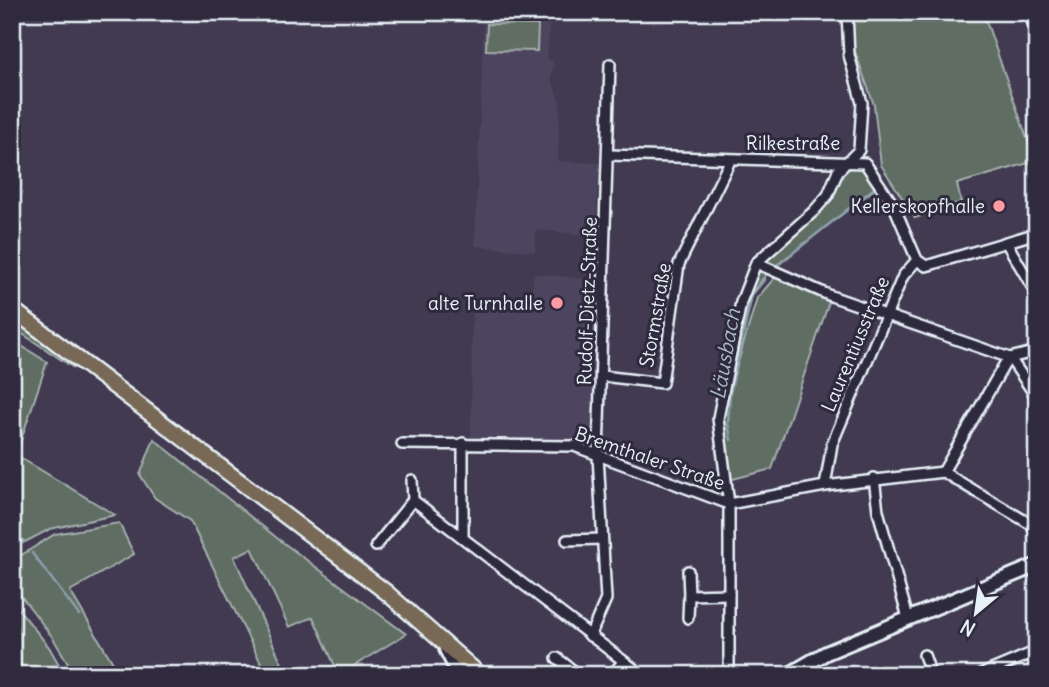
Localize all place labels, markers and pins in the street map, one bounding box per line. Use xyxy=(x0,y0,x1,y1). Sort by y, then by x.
place label: Kellerskopfhalle xyxy=(851,194,985,218)
marker: Kellerskopfhalle xyxy=(991,198,1007,214)
place label: alte Turnhalle xyxy=(428,291,543,315)
marker: alte Turnhalle xyxy=(549,295,565,311)

